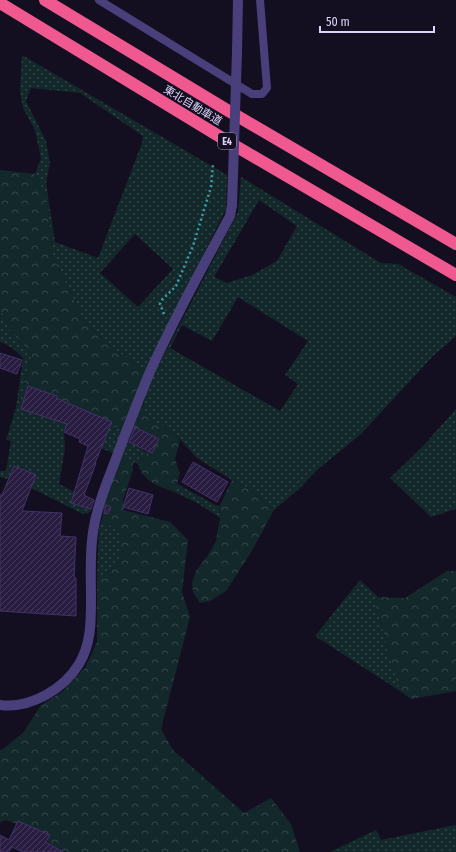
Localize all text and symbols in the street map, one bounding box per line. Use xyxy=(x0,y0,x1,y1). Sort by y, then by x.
scale bar xyxy=(320,8,434,34)
text: 50 m xyxy=(326,15,350,29)
street label: 東北自動車道 xyxy=(161,83,224,128)
road number: E4 xyxy=(218,133,236,149)

